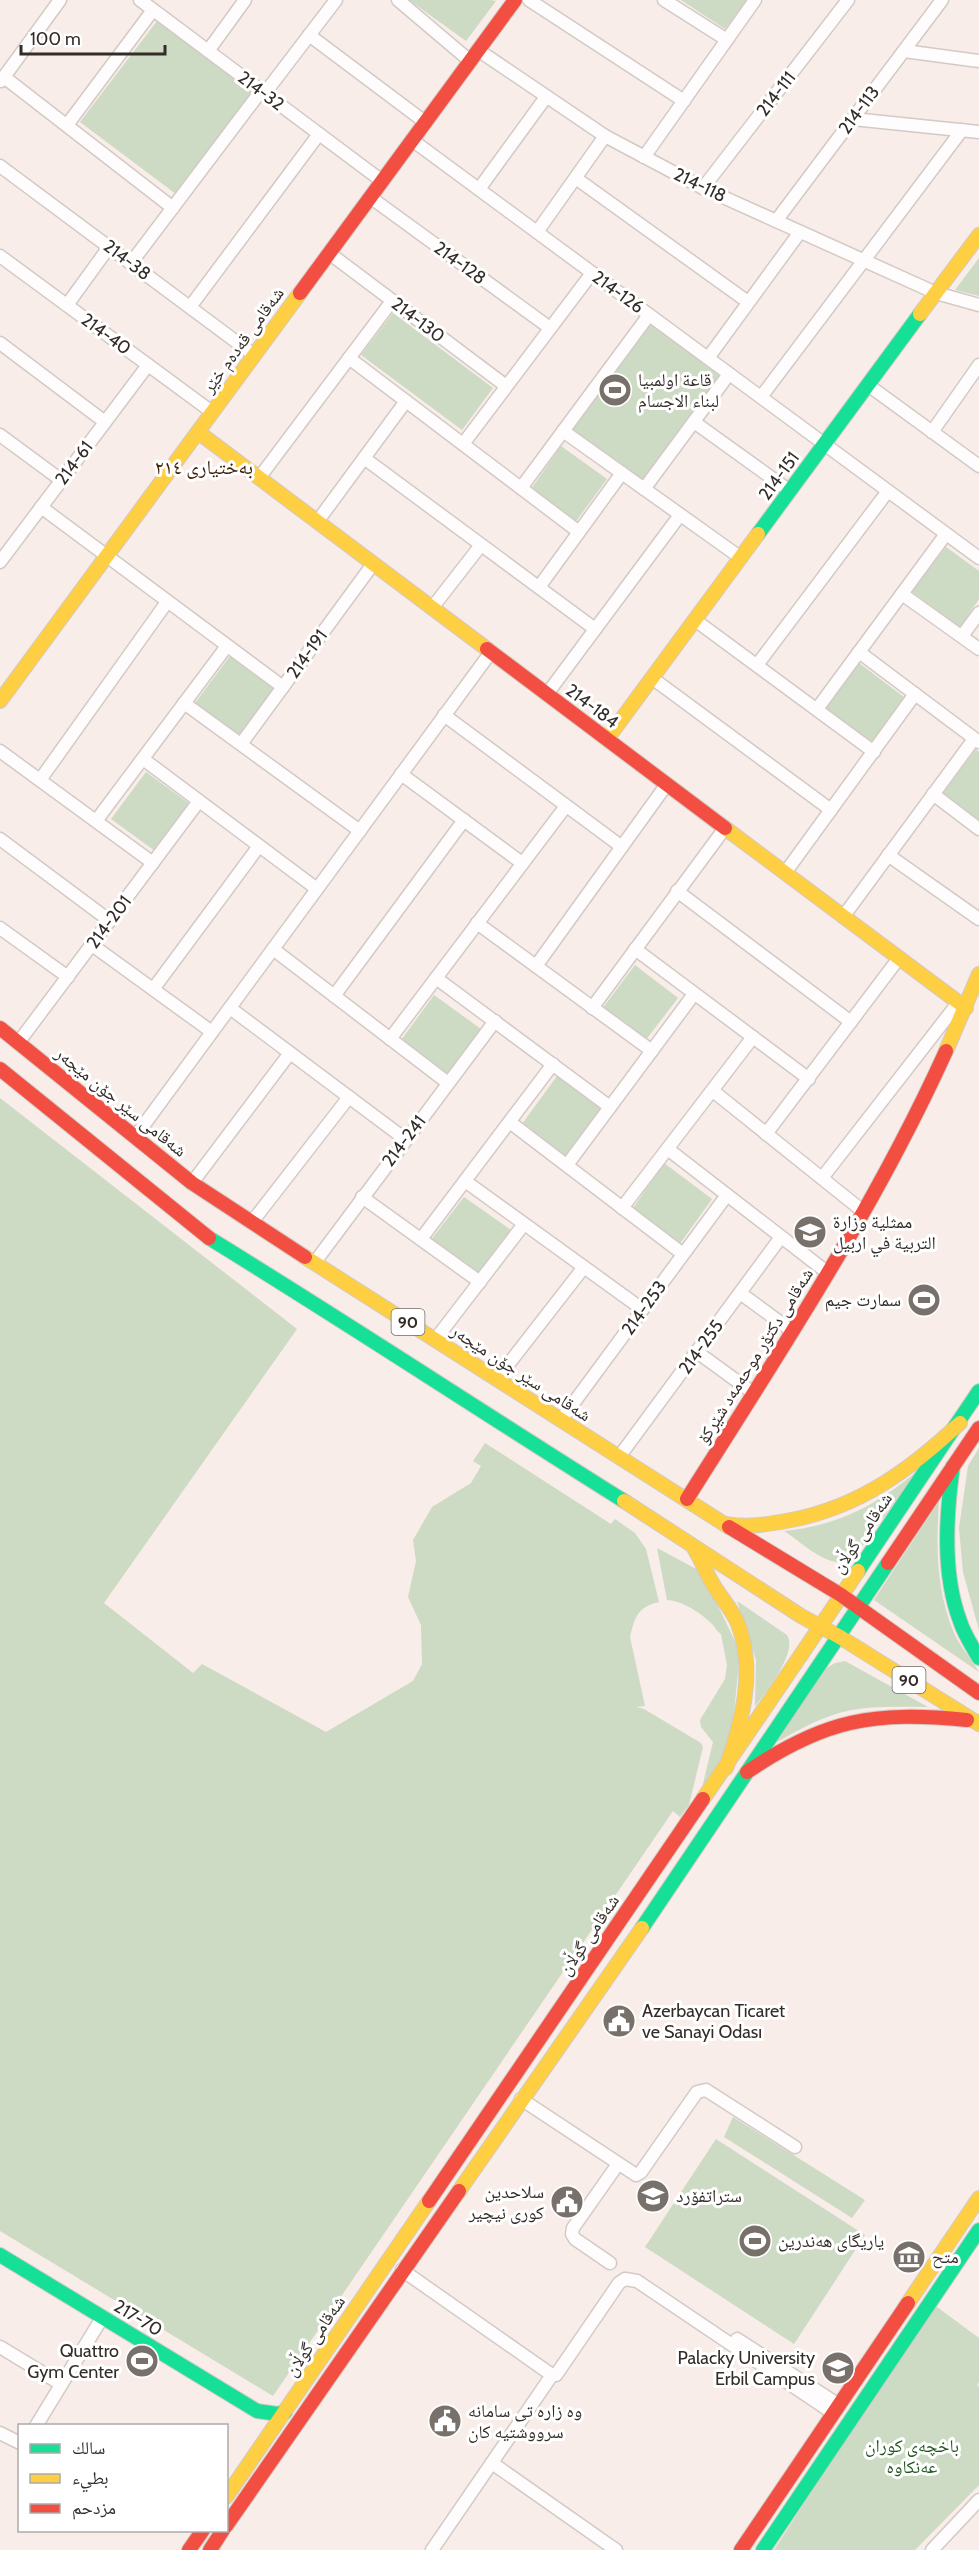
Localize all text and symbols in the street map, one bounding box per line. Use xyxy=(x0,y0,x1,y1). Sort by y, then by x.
scale bar xyxy=(21,18,165,56)
text: 100 m xyxy=(30,28,81,50)
street label: 214-32 xyxy=(234,66,288,116)
street label: 214-111 xyxy=(752,67,800,121)
street label: 214-113 xyxy=(834,82,884,138)
street label: 214-118 xyxy=(670,163,730,207)
street label: 214-38 xyxy=(99,235,155,285)
street label: 214-128 xyxy=(430,237,490,289)
street label: 214-126 xyxy=(588,266,648,318)
street label: شەقامی قەدەم خێر xyxy=(197,283,290,399)
street label: 214-130 xyxy=(387,293,449,347)
street label: 214-40 xyxy=(77,309,135,359)
place label: قاعة اولمبيا لبناء الاجسام xyxy=(638,369,719,413)
sports icon: قاعة اولمبيا لبناء الاجسام xyxy=(597,372,633,408)
street label: 214-61 xyxy=(50,437,98,489)
street label: 214-151 xyxy=(754,447,804,505)
district label: بەختیاری ٢١٤ xyxy=(155,455,253,479)
street label: 214-191 xyxy=(282,625,332,683)
street label: 214-184 xyxy=(561,679,623,733)
street label: 214-201 xyxy=(82,891,136,953)
street label: شەقامی سێر جۆن مێجەر xyxy=(50,1042,191,1162)
street label: 214-241 xyxy=(378,1111,430,1171)
place label: ممثلية وزارة التربية في اربيل xyxy=(833,1211,936,1258)
school or university icon: ممثلية وزارة التربية في اربيل xyxy=(792,1214,828,1250)
street label: شەقامی دکتۆر موحەمەد شێرکۆ xyxy=(692,1264,818,1448)
street label: 214-253 xyxy=(617,1276,671,1340)
sports icon: سمارت جیم xyxy=(906,1282,942,1318)
place label: سمارت جیم xyxy=(825,1289,901,1312)
road number: 90 xyxy=(392,1309,424,1335)
street label: 214-255 xyxy=(674,1315,728,1379)
street label: شەقامی سێر جۆن مێجەر xyxy=(446,1319,595,1427)
street label: شەقامی گوڵان xyxy=(826,1488,897,1577)
road number: 90 xyxy=(892,1667,926,1693)
street label: شەقامی گوڵان xyxy=(553,1890,624,1979)
place label: Azerbaycan Ticaret ve Sanayi Odası xyxy=(642,2000,785,2043)
public building icon: Azerbaycan Ticaret ve Sanayi Odası xyxy=(601,2003,637,2039)
school or university icon: ستراتفۆرد xyxy=(635,2178,671,2214)
place label: سلاحدین كوری نیچیر xyxy=(468,2181,545,2224)
public building icon: سلاحدین كوری نیچیر xyxy=(549,2184,585,2220)
place label: ستراتفۆرد xyxy=(676,2185,742,2207)
sports icon: یاریگای هەندرین xyxy=(737,2223,773,2259)
place label: یاریگای هەندرین xyxy=(778,2230,884,2252)
museum icon: متح xyxy=(891,2239,927,2275)
place label: متح xyxy=(932,2246,959,2269)
street label: شەقامی گوڵان xyxy=(279,2291,350,2380)
street label: 217-70 xyxy=(110,2295,166,2341)
place label: Quattro Gym Center xyxy=(27,2340,119,2383)
sports icon: Quattro Gym Center xyxy=(124,2343,160,2379)
place label: Palacky University Erbil Campus xyxy=(677,2347,815,2390)
school or university icon: Palacky University Erbil Campus xyxy=(820,2350,856,2386)
place label: وه زاره تى سامانه سرووشتيه كان xyxy=(468,2400,582,2443)
public building icon: وه زاره تى سامانه سرووشتيه كان xyxy=(427,2403,463,2439)
legend xyxy=(18,2424,228,2532)
park label: باخچەی کوران عەنکاوە xyxy=(865,2435,959,2478)
text: سالك xyxy=(72,2437,105,2459)
text: بطيء xyxy=(72,2467,109,2493)
text: مزدحم xyxy=(72,2497,116,2520)

